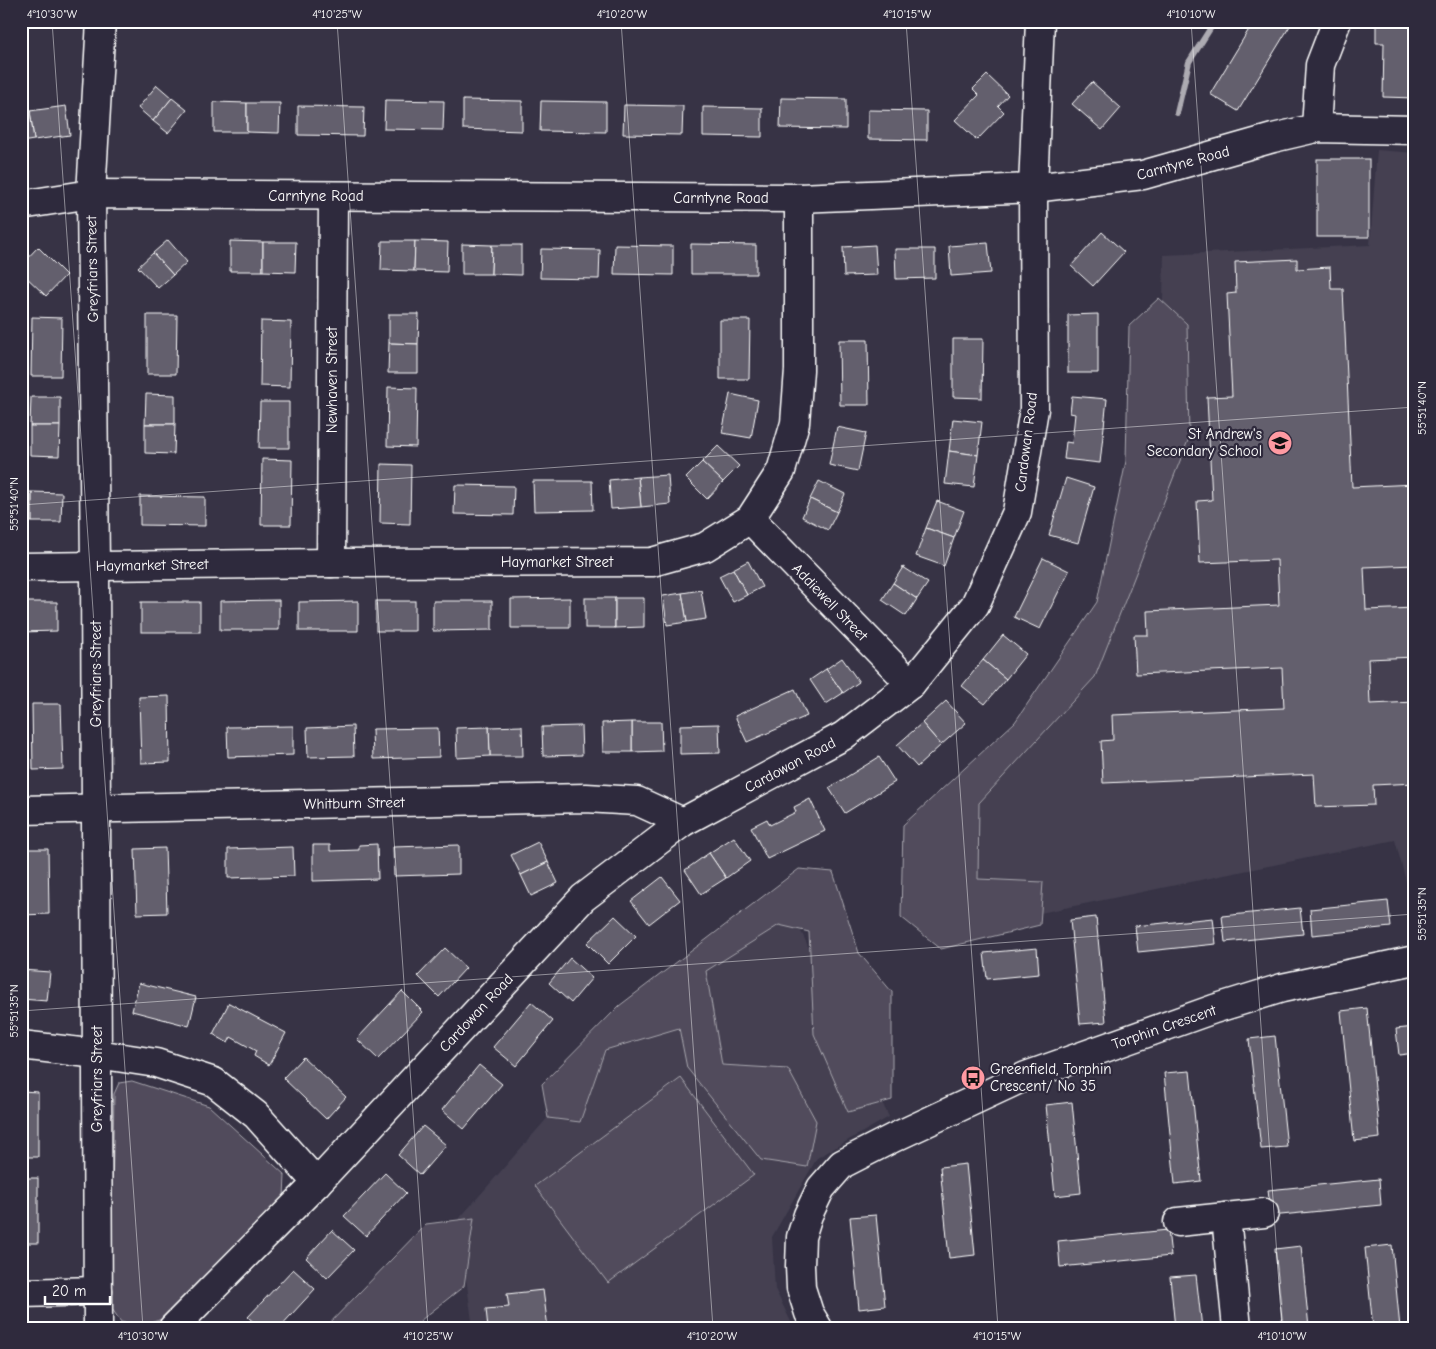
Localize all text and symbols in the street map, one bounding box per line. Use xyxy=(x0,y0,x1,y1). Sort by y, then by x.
text: 4°10'30"W xyxy=(27,7,78,21)
text: 4°10'25"W xyxy=(312,7,362,21)
text: 4°10'20"W xyxy=(597,7,648,21)
text: 4°10'15"W xyxy=(883,7,932,21)
text: 4°10'10"W xyxy=(1167,7,1216,21)
street label: Carntyne Road xyxy=(1135,142,1231,184)
street label: Carntyne Road xyxy=(268,187,364,205)
street label: Carntyne Road xyxy=(673,189,769,207)
street label: Greyfriars Street xyxy=(82,215,102,322)
street label: Newhaven Street xyxy=(323,326,341,433)
text: 55°51'40"N xyxy=(1415,381,1429,435)
street label: Cardowan Road xyxy=(1011,391,1041,493)
place label: St Andrew's Secondary School xyxy=(1147,425,1262,460)
school or university icon: St Andrew's Secondary School xyxy=(1267,430,1293,456)
text: 55°51'40"N xyxy=(7,477,21,531)
street label: Haymarket Street xyxy=(501,553,614,571)
street label: Haymarket Street xyxy=(95,555,209,575)
street label: Addiewell Street xyxy=(788,559,872,645)
street label: Greyfriars Street xyxy=(87,620,105,727)
street label: Cardowan Road xyxy=(741,733,839,797)
street label: Whitburn Street xyxy=(303,793,405,813)
text: 55°51'35"N xyxy=(1415,887,1429,941)
street label: Cardowan Road xyxy=(435,970,517,1056)
text: 55°51'35"N xyxy=(7,984,21,1038)
street label: Torphin Crescent xyxy=(1110,1001,1219,1053)
street label: Greyfriars Street xyxy=(88,1025,106,1132)
place label: Greenfield, Torphin Crescent/ No 35 xyxy=(990,1060,1112,1095)
bus stop icon: Greenfield, Torphin Crescent/ No 35 xyxy=(960,1065,986,1091)
scale bar xyxy=(45,1274,110,1306)
text: 20 m xyxy=(52,1282,86,1300)
text: 4°10'30"W xyxy=(118,1329,169,1343)
text: 4°10'25"W xyxy=(403,1329,453,1343)
text: 4°10'20"W xyxy=(687,1329,738,1343)
text: 4°10'15"W xyxy=(973,1329,1022,1343)
text: 4°10'10"W xyxy=(1258,1329,1307,1343)

